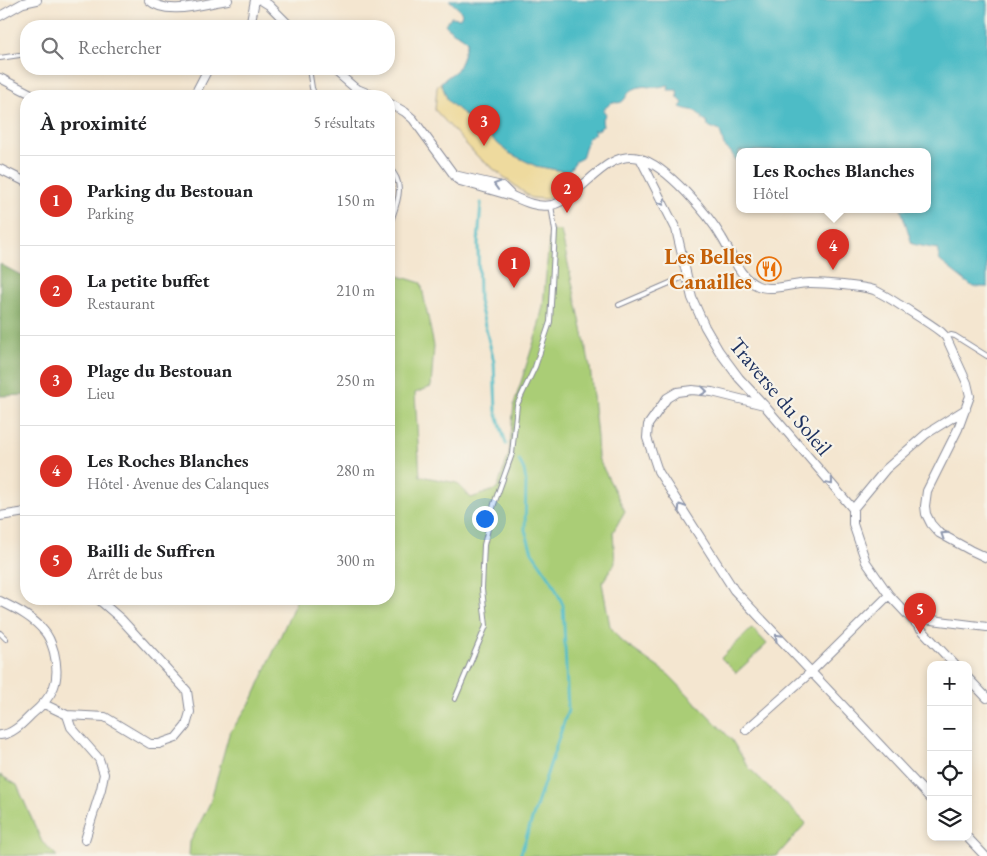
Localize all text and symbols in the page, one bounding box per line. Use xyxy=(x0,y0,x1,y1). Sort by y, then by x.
search box xyxy=(20,20,395,75)
icon: search xyxy=(38,34,66,62)
text: Rechercher xyxy=(78,35,161,60)
pin: 3 xyxy=(468,105,500,146)
text: À proximité xyxy=(40,109,147,136)
text: 5 résultats xyxy=(313,112,375,133)
popup xyxy=(736,148,931,213)
text: Les Roches Blanches xyxy=(753,158,914,183)
pin: 2 xyxy=(551,172,583,213)
text: Parking du Bestouan xyxy=(87,178,253,203)
one-way arrow xyxy=(493,181,501,191)
text: Hôtel xyxy=(753,183,789,204)
text: 1 xyxy=(52,190,60,211)
text: 150 m xyxy=(336,190,375,211)
one-way arrow xyxy=(656,197,666,206)
text: Parking xyxy=(87,203,134,224)
pin: 4 xyxy=(817,229,849,270)
place label: Les Belles Canailles xyxy=(664,242,752,296)
pin: 1 xyxy=(498,247,530,288)
restaurant icon: Les Belles Canailles xyxy=(756,256,782,282)
text: La petite buffet xyxy=(87,268,210,293)
text: 2 xyxy=(52,280,60,301)
text: 210 m xyxy=(336,280,375,301)
text: Restaurant xyxy=(87,293,155,314)
street label: Traverse du Soleil xyxy=(723,331,839,461)
text: Plage du Bestouan xyxy=(87,358,232,383)
text: 3 xyxy=(52,370,60,391)
text: 250 m xyxy=(336,370,375,391)
text: Lieu xyxy=(87,383,115,404)
one-way arrow xyxy=(700,385,708,396)
text: Les Roches Blanches xyxy=(87,448,249,473)
text: 4 xyxy=(52,460,60,481)
text: 280 m xyxy=(336,460,375,481)
text: Hôtel · Avenue des Calanques xyxy=(87,473,269,494)
one-way arrow xyxy=(824,476,833,485)
one-way arrow xyxy=(678,503,687,512)
your location xyxy=(472,506,498,532)
one-way arrow xyxy=(940,532,950,541)
text: Bailli de Suffren xyxy=(87,538,215,563)
text: 5 xyxy=(52,550,60,571)
text: 300 m xyxy=(336,550,375,571)
text: Arrêt de bus xyxy=(87,563,163,584)
pin: 5 xyxy=(904,593,936,634)
one-way arrow xyxy=(775,633,784,642)
map controls xyxy=(927,661,972,841)
button: + xyxy=(927,661,972,706)
button: − xyxy=(927,706,972,751)
button: locate xyxy=(927,751,972,796)
button: layers xyxy=(927,796,972,841)

